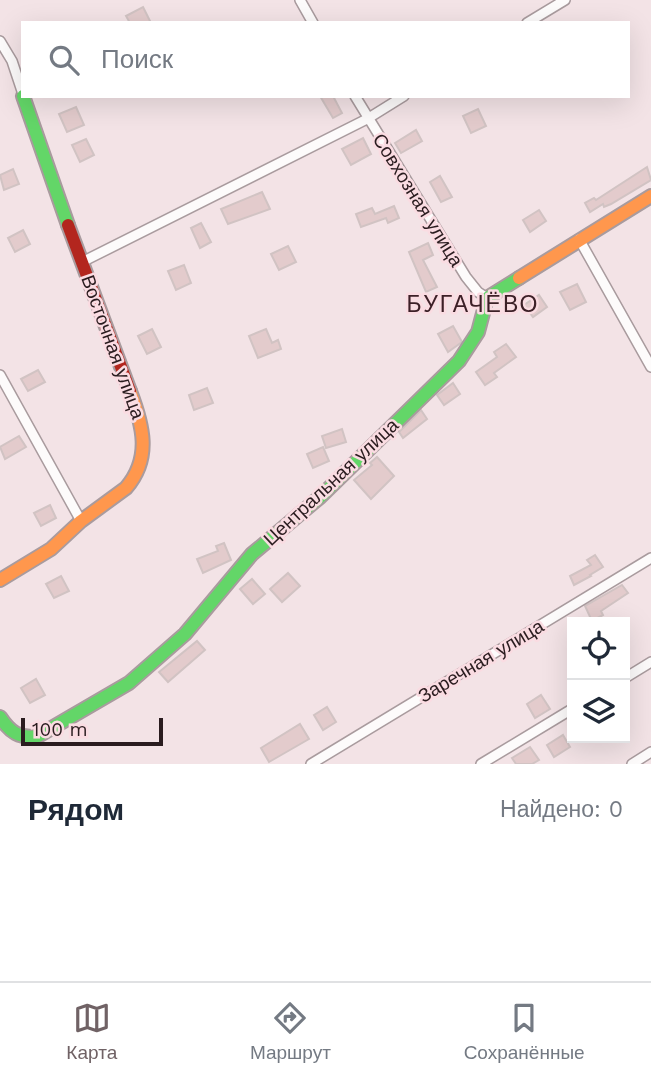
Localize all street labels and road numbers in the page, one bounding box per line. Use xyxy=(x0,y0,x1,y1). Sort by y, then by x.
street label: Совхозная улица xyxy=(368,129,468,271)
street label: Восточная улица xyxy=(76,272,150,422)
street label: Центральная улица xyxy=(259,413,404,550)
street label: Заречная улица xyxy=(414,614,548,708)

